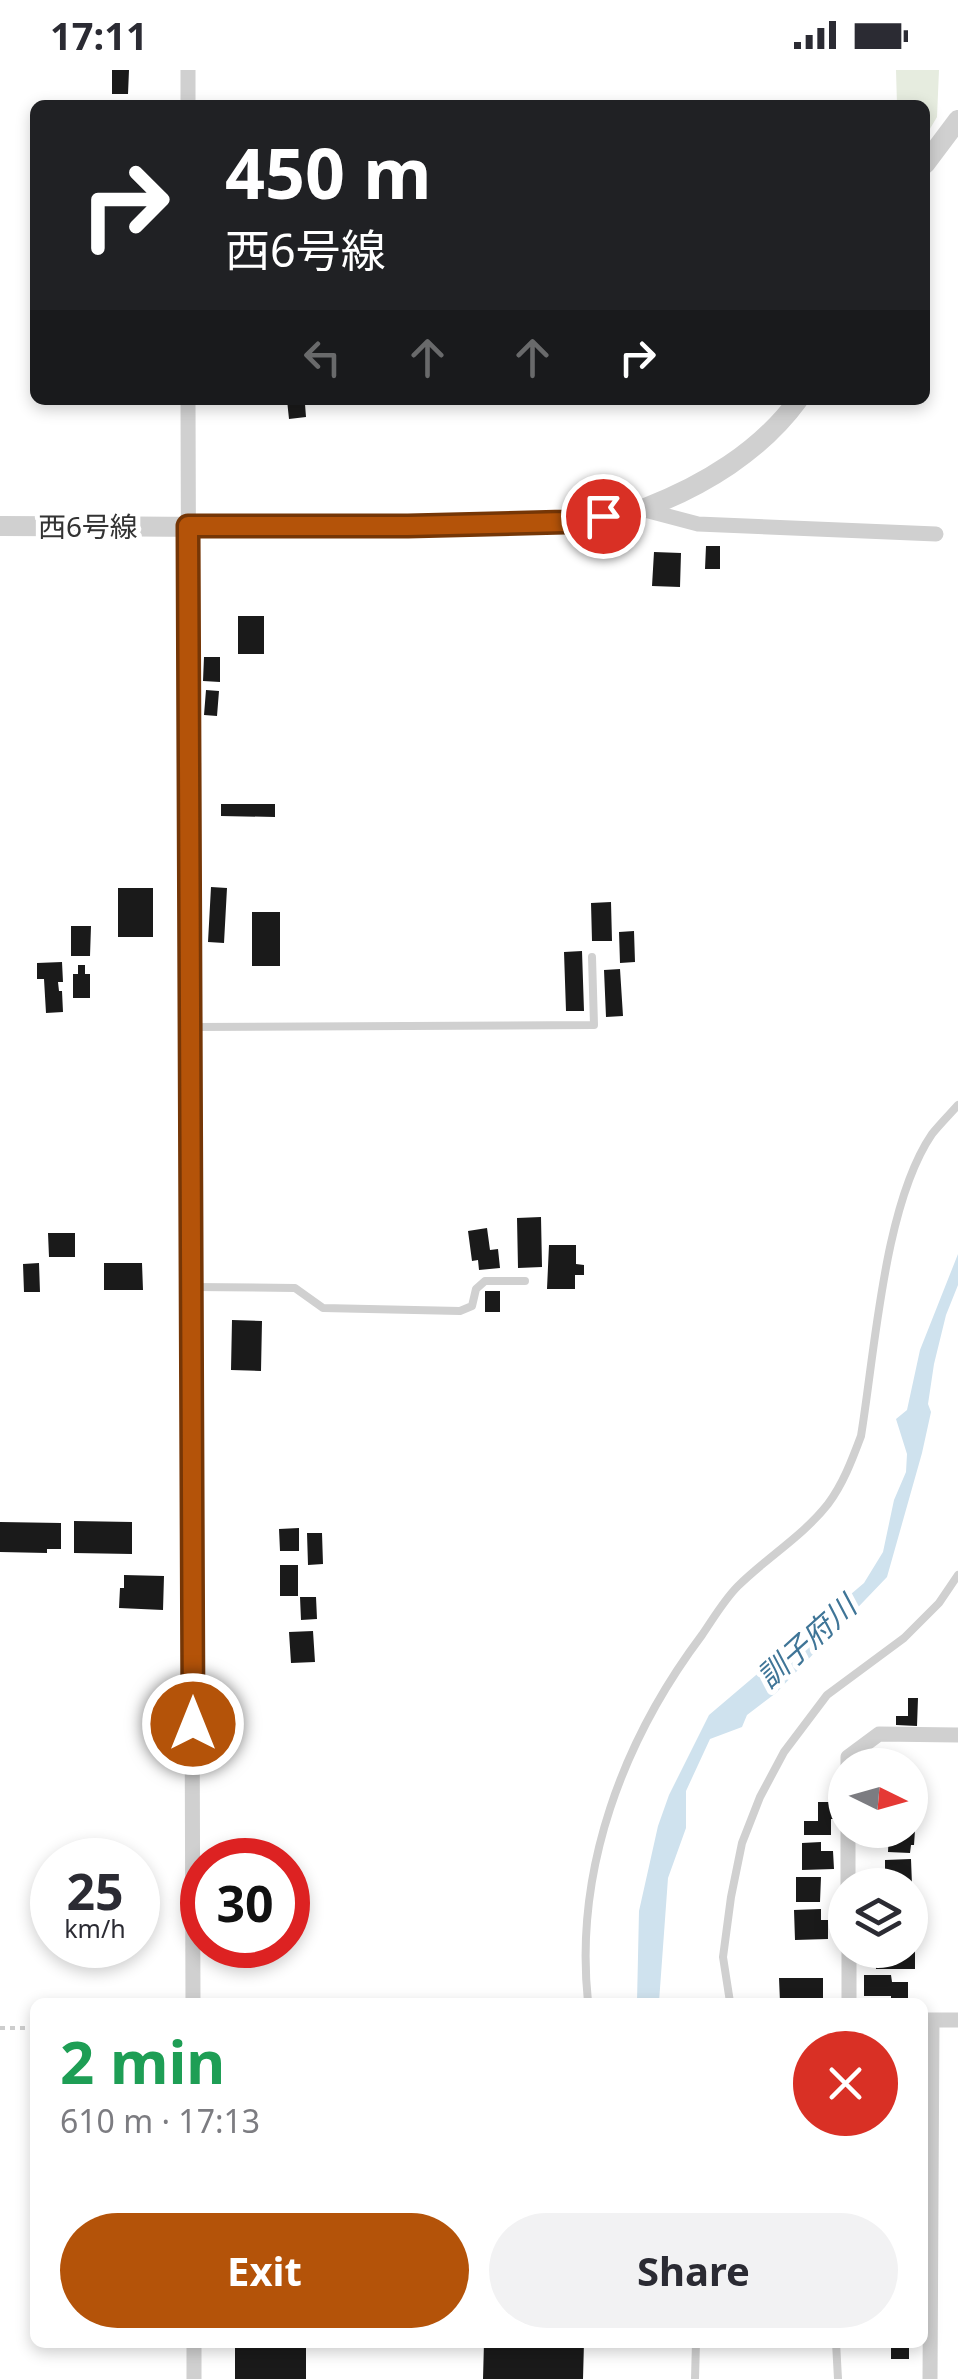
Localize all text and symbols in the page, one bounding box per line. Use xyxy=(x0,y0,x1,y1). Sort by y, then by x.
text: 17:11 xyxy=(50,9,148,61)
text: 450 m xyxy=(225,124,432,220)
icon: right xyxy=(60,140,190,270)
text: 西6号線 xyxy=(225,219,386,280)
icon: left xyxy=(295,330,350,385)
icon: ahead xyxy=(400,330,455,385)
icon: ahead xyxy=(505,330,560,385)
icon: right xyxy=(610,330,665,385)
pin xyxy=(561,474,646,559)
icon: arrive xyxy=(576,489,631,544)
street label: 西6号線 xyxy=(38,507,138,545)
water label: 訓子府川 xyxy=(748,1584,867,1696)
position arrow xyxy=(141,1672,245,1776)
north arrow xyxy=(828,1748,928,1848)
map controls xyxy=(828,1748,928,1968)
speed limit sign: 30 xyxy=(180,1838,310,1968)
text: 25 xyxy=(66,1857,124,1925)
button: layers xyxy=(828,1868,928,1968)
text: km/h xyxy=(64,1911,126,1945)
text: 2 min xyxy=(60,2020,225,2102)
button: close xyxy=(793,2031,898,2136)
text: 610 m · 17:13 xyxy=(60,2099,260,2142)
button: Exit xyxy=(60,2213,469,2328)
button: Share xyxy=(489,2213,898,2328)

